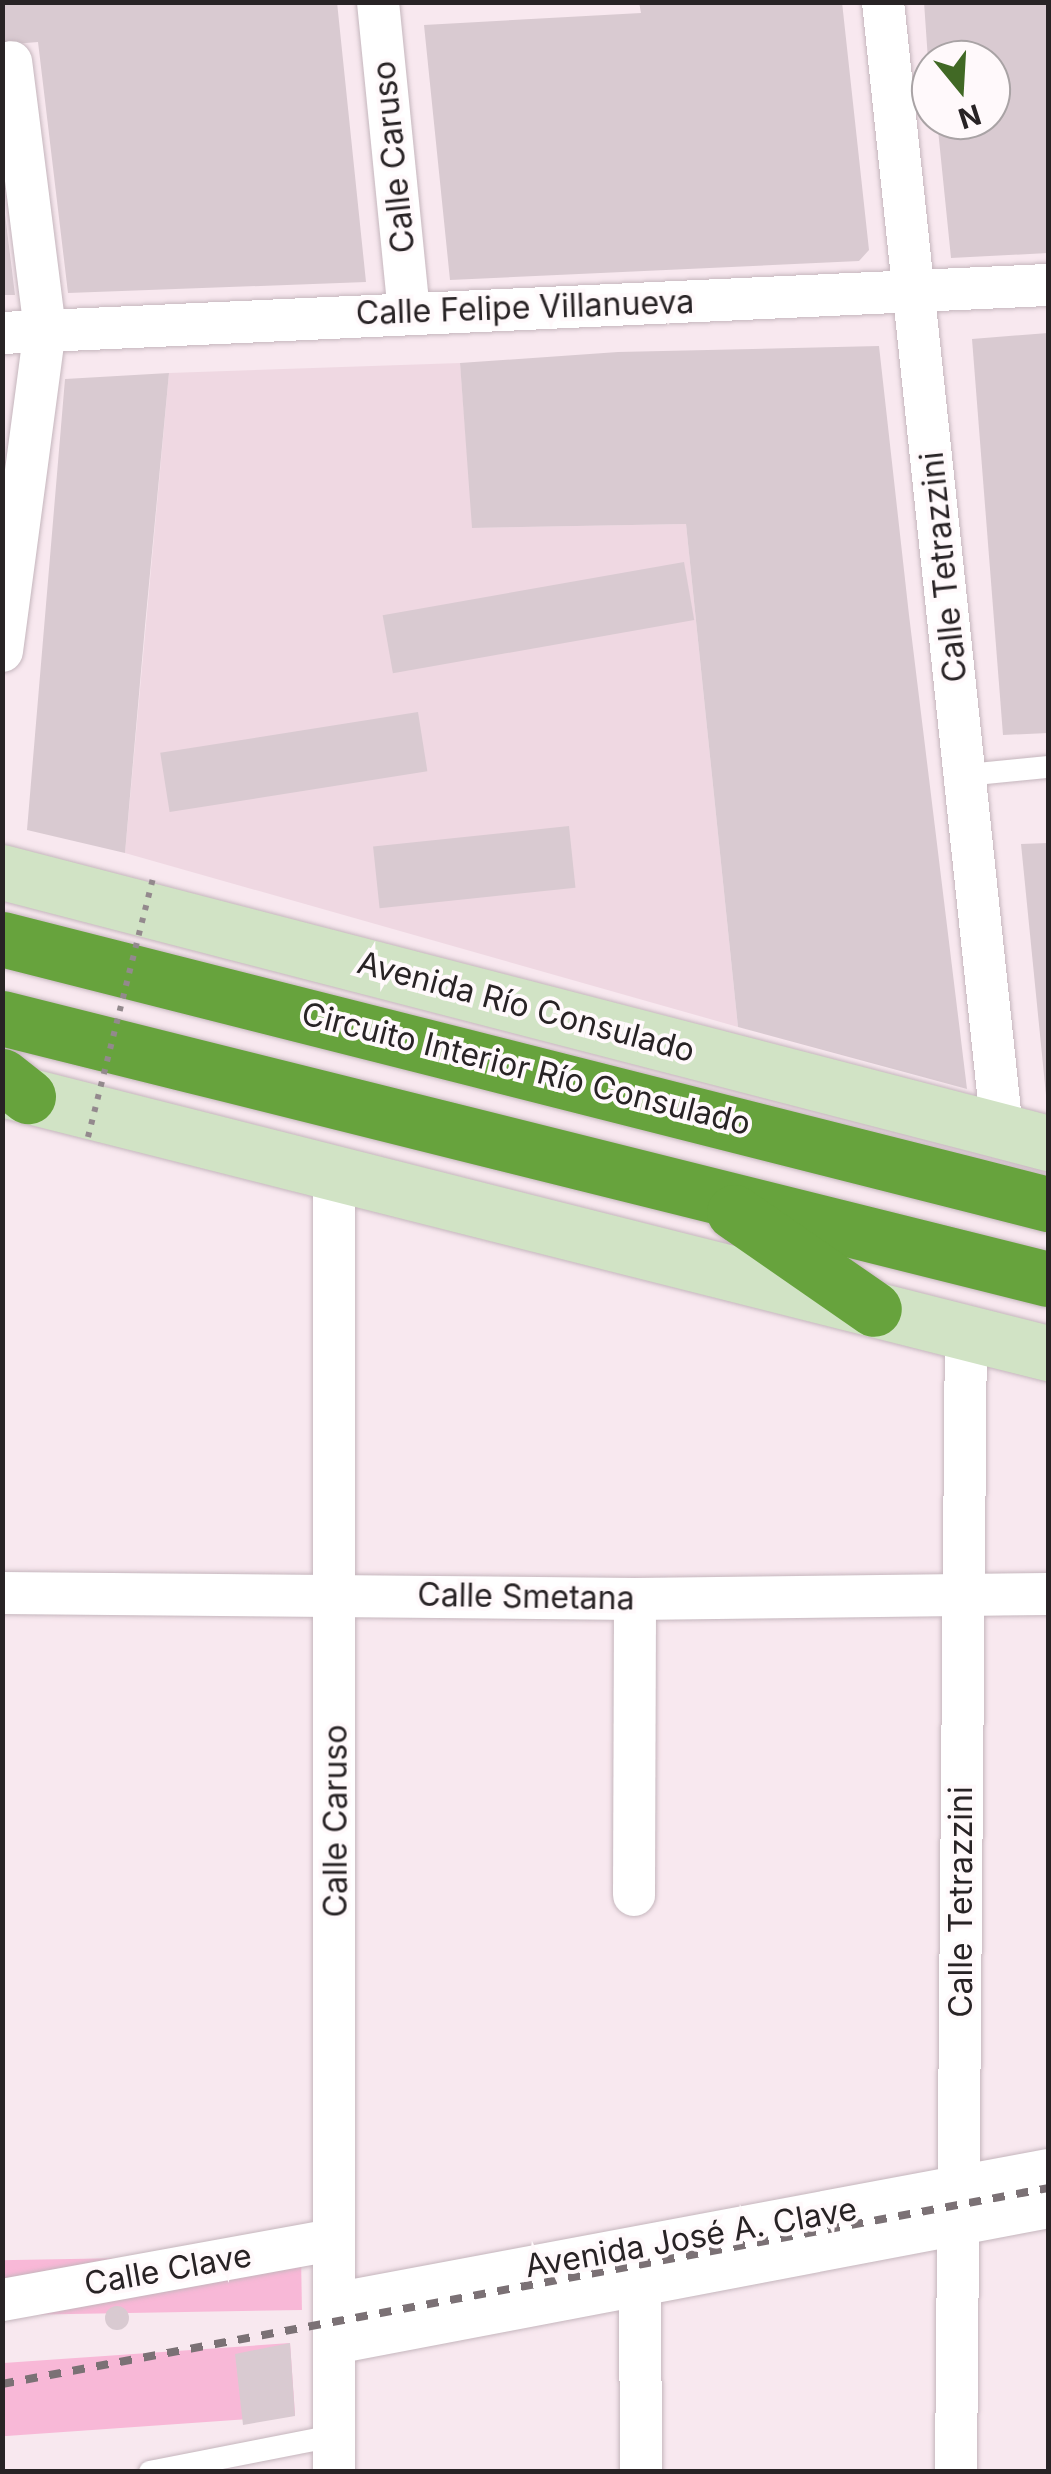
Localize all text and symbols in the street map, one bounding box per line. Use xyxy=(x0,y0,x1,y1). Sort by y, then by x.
north arrow xyxy=(911,40,1011,140)
street label: Calle Caruso xyxy=(365,59,423,255)
text: N xyxy=(954,97,985,136)
street label: Calle Felipe Villanueva xyxy=(355,283,695,333)
street label: Calle Tetrazzini xyxy=(913,450,975,684)
street label: Avenida Río Consulado xyxy=(353,943,699,1071)
street label: Circuito Interior Río Consulado xyxy=(298,995,754,1143)
street label: Calle Smetana xyxy=(417,1576,635,1618)
street label: Calle Caruso xyxy=(317,1725,355,1917)
street label: Calle Tetrazzini xyxy=(942,1786,980,2018)
street label: Avenida José A. Clave xyxy=(522,2190,860,2286)
street label: Calle Clave xyxy=(81,2236,255,2304)

